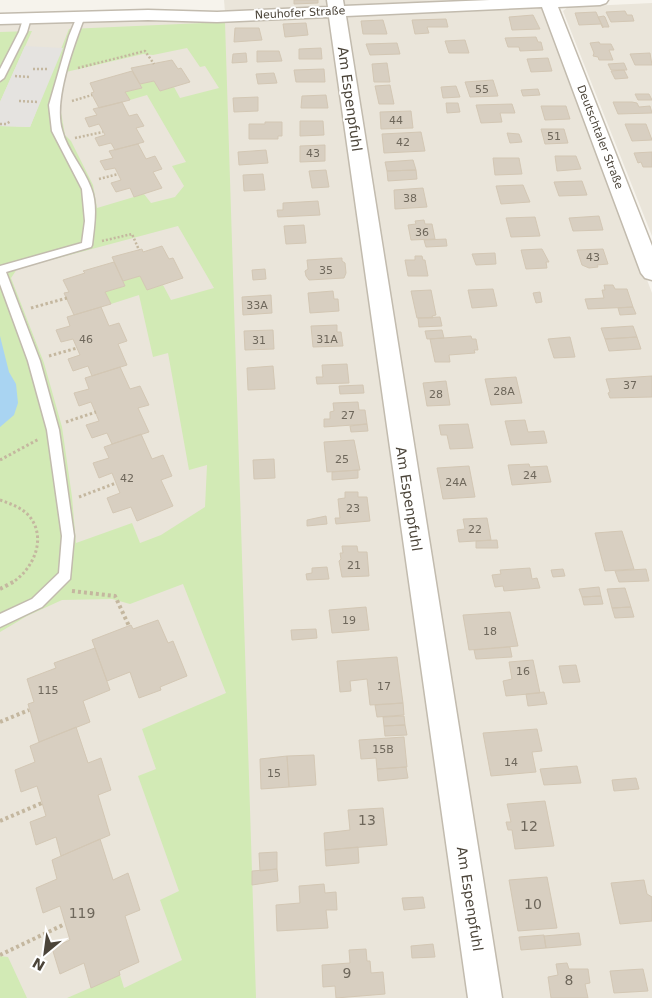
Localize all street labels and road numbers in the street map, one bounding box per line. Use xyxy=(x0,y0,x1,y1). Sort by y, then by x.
street label: Neuhofer Straße xyxy=(254,4,346,22)
street label: Am Espenpfuhl xyxy=(335,46,365,152)
street label: Deutschtaler Straße xyxy=(574,83,626,191)
street label: Am Espenpfuhl xyxy=(393,446,425,552)
street label: Am Espenpfuhl xyxy=(454,846,486,952)

